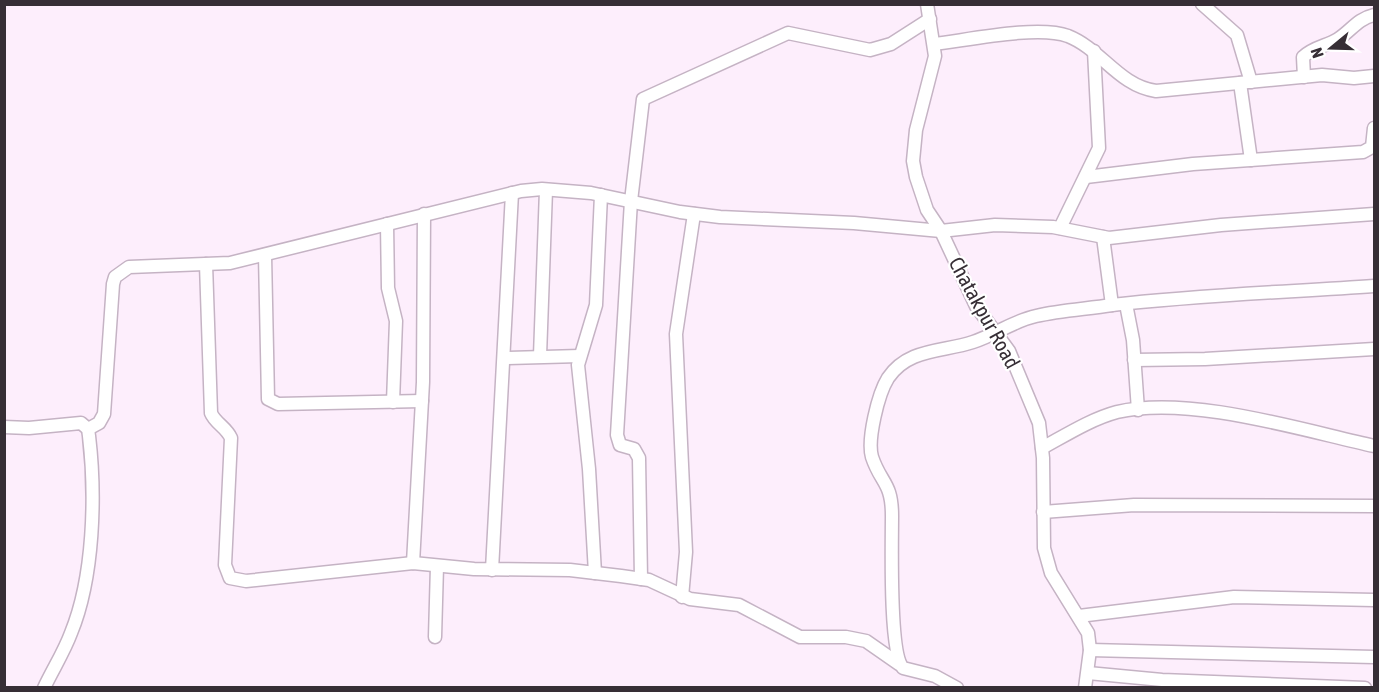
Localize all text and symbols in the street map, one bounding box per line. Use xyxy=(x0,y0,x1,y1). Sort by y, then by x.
north arrow xyxy=(1301,18,1361,78)
text: N xyxy=(1307,45,1327,60)
street label: Chatakpur Road xyxy=(944,253,1025,372)

